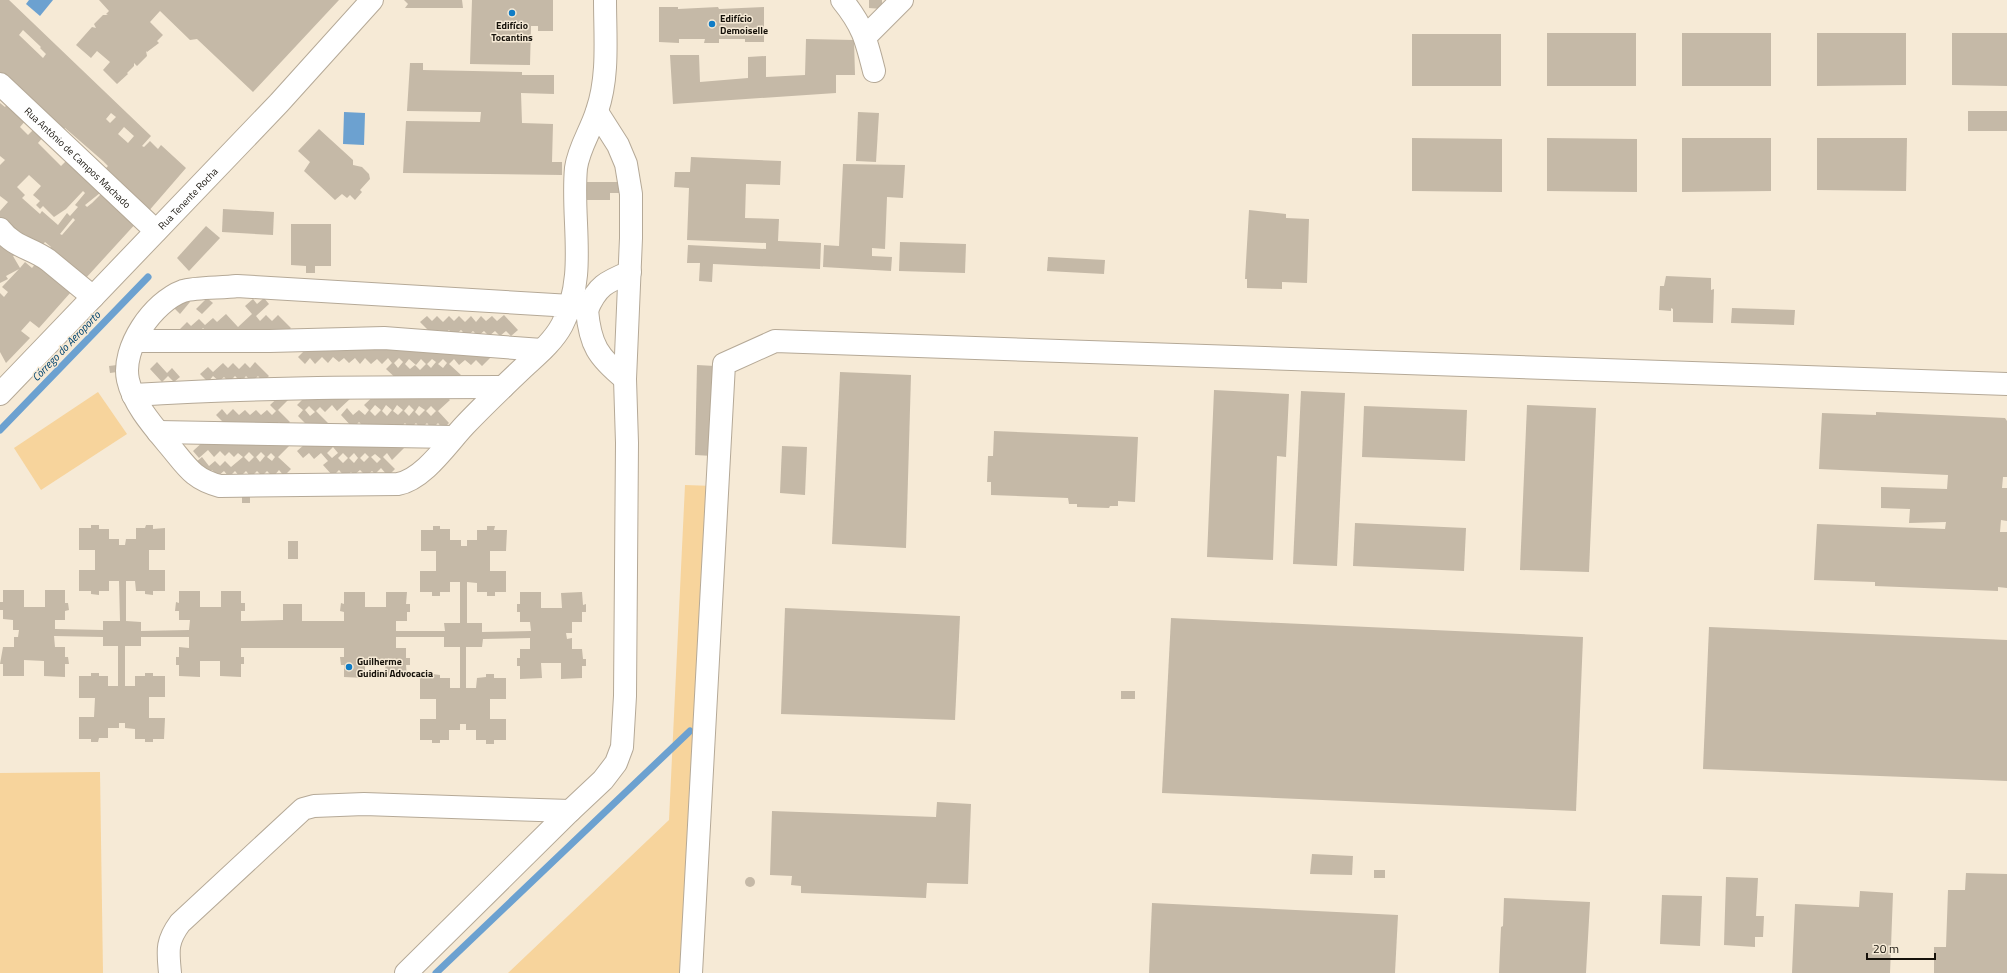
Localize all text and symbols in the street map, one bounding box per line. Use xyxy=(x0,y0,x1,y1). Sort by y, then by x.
marker: Edifício Tocantins xyxy=(507,8,517,18)
place label: Edifício Demoiselle xyxy=(720,11,768,38)
place label: Edifício Tocantins xyxy=(491,18,533,45)
marker: Edifício Demoiselle xyxy=(707,19,717,29)
street label: Rua Antônio de Campos Machado xyxy=(21,104,134,212)
street label: Rua Tenente Rocha xyxy=(155,164,221,233)
water label: Córrego do Aeroporto xyxy=(28,307,104,385)
place label: Guilherme Guidini Advocacia xyxy=(357,654,433,681)
marker: Guilherme Guidini Advocacia xyxy=(344,662,354,672)
scale bar xyxy=(1867,935,1935,961)
text: 20 m xyxy=(1873,939,1899,958)

